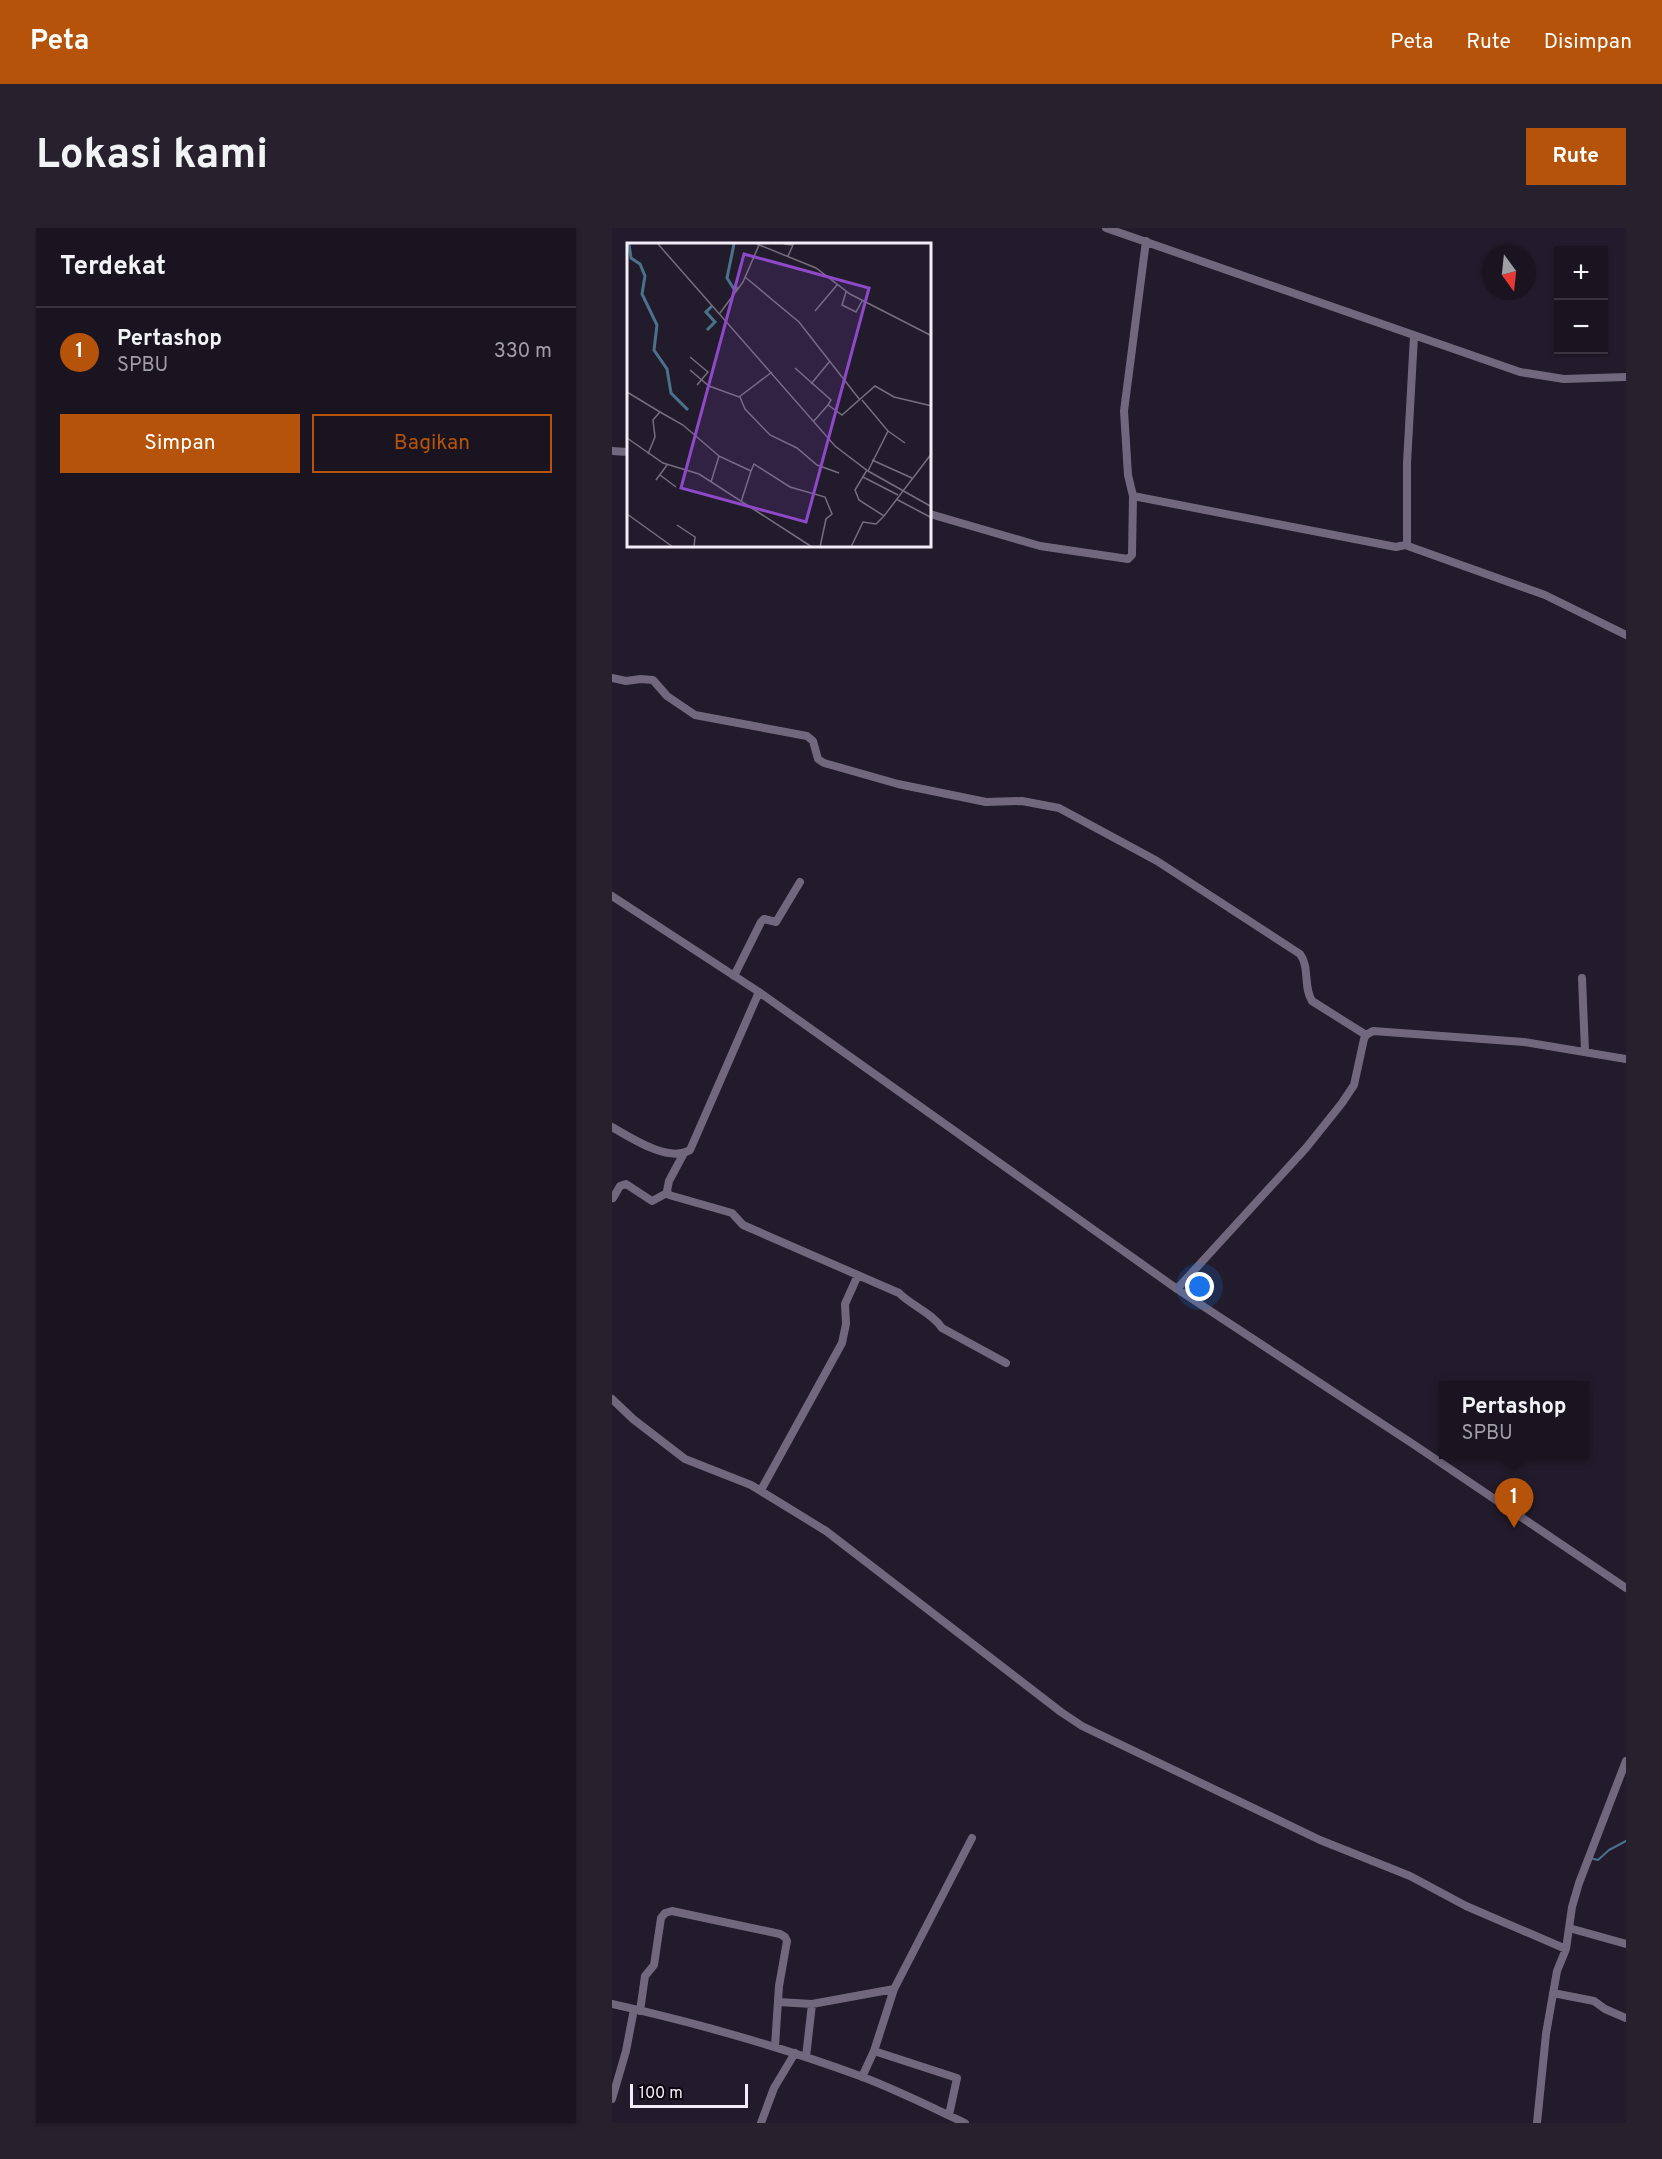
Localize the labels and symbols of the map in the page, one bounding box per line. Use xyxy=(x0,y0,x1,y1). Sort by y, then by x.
inset map xyxy=(627,243,932,548)
north arrow xyxy=(1482,246,1536,300)
your location xyxy=(1185,1272,1214,1301)
pin: 1 xyxy=(1494,1478,1534,1528)
scale bar xyxy=(630,2081,748,2108)

